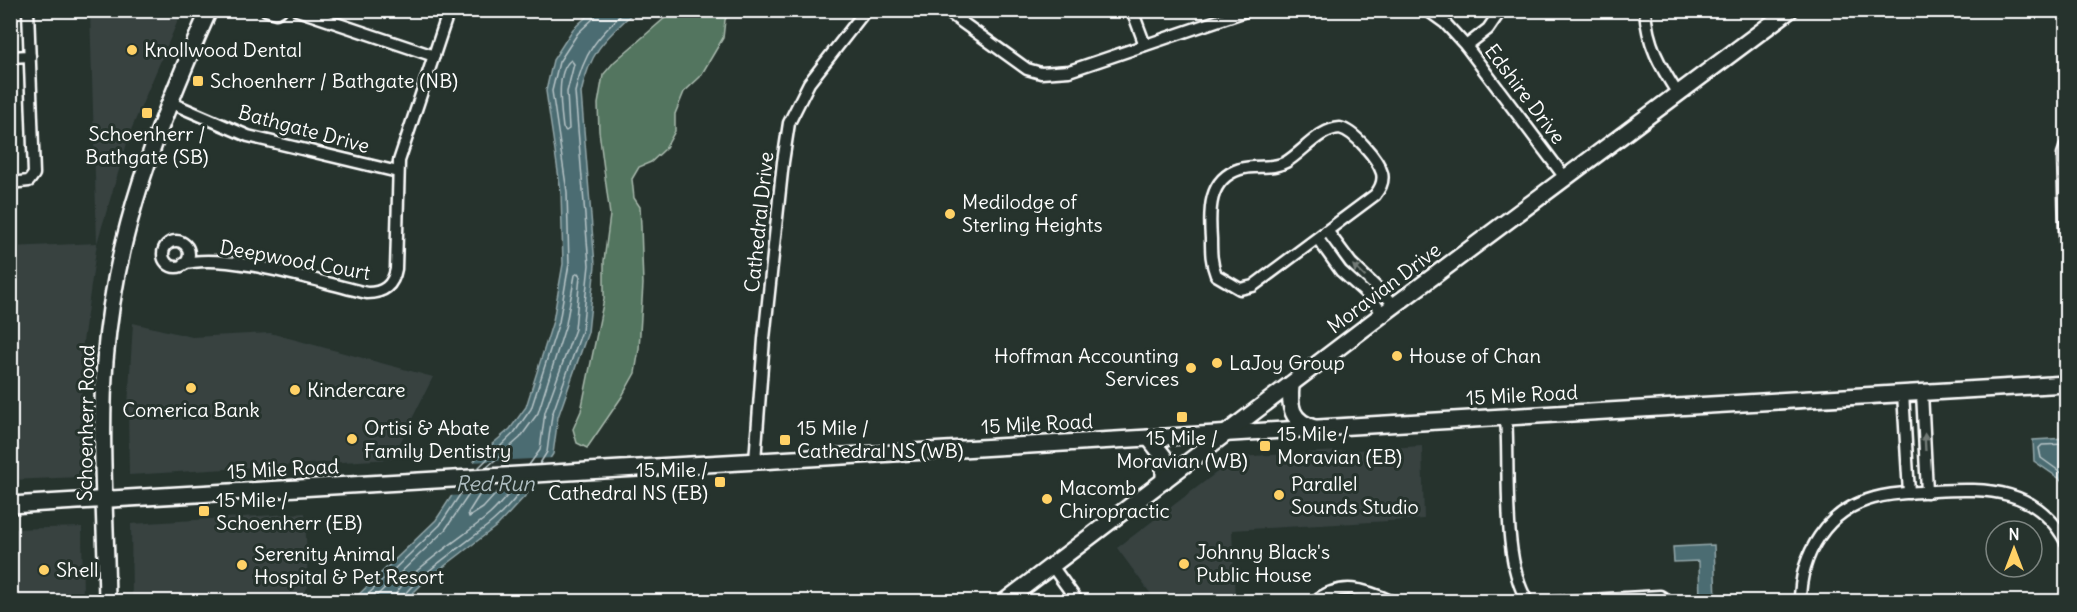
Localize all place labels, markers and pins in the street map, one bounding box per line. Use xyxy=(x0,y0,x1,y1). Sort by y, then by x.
place label: Knollwood Dental xyxy=(144,37,302,62)
marker: Knollwood Dental xyxy=(125,43,139,57)
place label: Schoenherr / Bathgate (NB) xyxy=(210,68,458,93)
marker: Schoenherr / Bathgate (NB) xyxy=(191,74,205,88)
marker: Schoenherr / Bathgate (SB) xyxy=(140,106,154,120)
place label: Schoenherr / Bathgate (SB) xyxy=(85,121,209,169)
place label: Medilodge of Sterling Heights xyxy=(962,189,1103,237)
marker: Medilodge of Sterling Heights xyxy=(943,207,957,221)
place label: Hoffman Accounting Services xyxy=(994,343,1179,391)
place label: House of Chan xyxy=(1409,343,1541,368)
marker: House of Chan xyxy=(1390,349,1404,363)
place label: LaJoy Group xyxy=(1229,350,1345,375)
marker: LaJoy Group xyxy=(1210,356,1224,370)
marker: Hoffman Accounting Services xyxy=(1184,361,1198,375)
place label: Kindercare xyxy=(307,377,406,402)
marker: Comerica Bank xyxy=(184,381,198,395)
marker: Kindercare xyxy=(288,383,302,397)
place label: Comerica Bank xyxy=(122,397,260,422)
marker: 15 Mile / Moravian (WB) xyxy=(1175,410,1189,424)
place label: Ortisi & Abate Family Dentistry xyxy=(364,415,511,463)
place label: 15 Mile / Cathedral NS (WB) xyxy=(797,415,964,463)
place label: 15 Mile / Moravian (EB) xyxy=(1277,421,1402,469)
place label: 15 Mile / Moravian (WB) xyxy=(1116,425,1248,473)
marker: Ortisi & Abate Family Dentistry xyxy=(345,432,359,446)
marker: 15 Mile / Cathedral NS (WB) xyxy=(778,433,792,447)
marker: 15 Mile / Moravian (EB) xyxy=(1258,439,1272,453)
place label: 15 Mile / Cathedral NS (EB) xyxy=(548,457,708,505)
place label: Parallel Sounds Studio xyxy=(1291,471,1419,519)
marker: 15 Mile / Cathedral NS (EB) xyxy=(713,475,727,489)
place label: Macomb Chiropractic xyxy=(1059,475,1170,523)
place label: 15 Mile / Schoenherr (EB) xyxy=(216,487,362,535)
marker: Parallel Sounds Studio xyxy=(1272,488,1286,502)
marker: Macomb Chiropractic xyxy=(1040,492,1054,506)
marker: 15 Mile / Schoenherr (EB) xyxy=(197,504,211,518)
place label: Johnny Black's Public House xyxy=(1196,539,1330,587)
place label: Serenity Animal Hospital & Pet Resort xyxy=(254,541,444,589)
place label: Shell xyxy=(56,557,98,582)
marker: Johnny Black's Public House xyxy=(1177,557,1191,571)
marker: Serenity Animal Hospital & Pet Resort xyxy=(235,558,249,572)
marker: Shell xyxy=(37,563,51,577)

